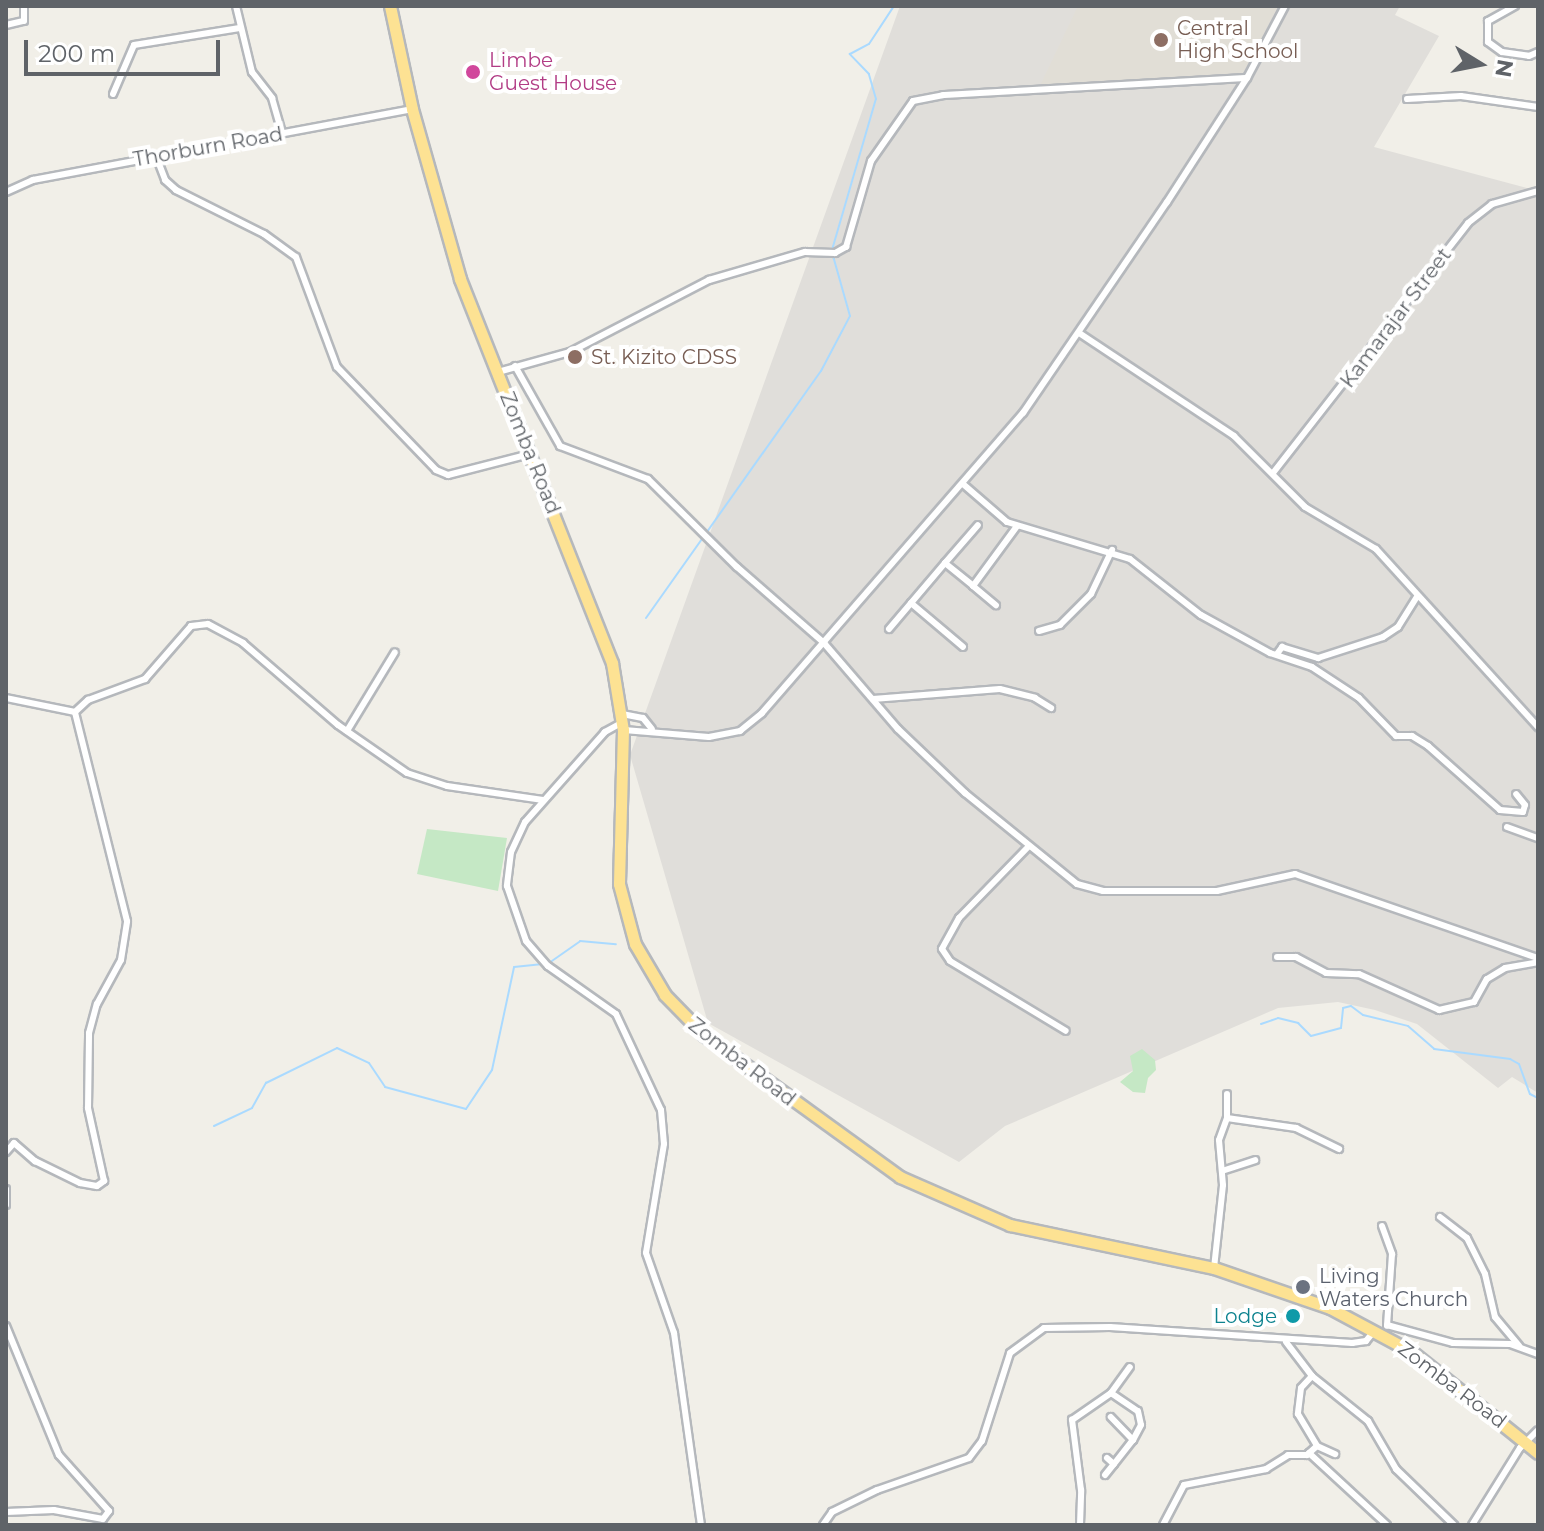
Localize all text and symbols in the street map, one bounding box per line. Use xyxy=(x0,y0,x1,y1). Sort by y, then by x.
place label: Central High School xyxy=(1177,16,1298,63)
scale bar xyxy=(28,24,224,74)
north arrow xyxy=(1440,24,1520,104)
marker: Central High School xyxy=(1152,31,1170,49)
text: 200 m xyxy=(38,39,115,68)
place label: Limbe Guest House xyxy=(489,48,617,95)
text: N xyxy=(1489,57,1519,79)
marker: Limbe Guest House xyxy=(464,63,482,81)
street label: Thorburn Road xyxy=(131,122,285,172)
street label: Kamarajar Street xyxy=(1336,243,1456,393)
place label: St. Kizito CDSS xyxy=(591,345,737,369)
marker: St. Kizito CDSS xyxy=(566,348,584,366)
street label: Zomba Road xyxy=(495,389,565,517)
street label: Zomba Road xyxy=(684,1013,800,1111)
place label: Living Waters Church xyxy=(1319,1264,1468,1311)
marker: Living Waters Church xyxy=(1294,1278,1312,1296)
place label: Lodge xyxy=(1213,1304,1277,1328)
marker: Lodge xyxy=(1284,1307,1302,1325)
street label: Zomba Road xyxy=(1393,1337,1511,1433)

